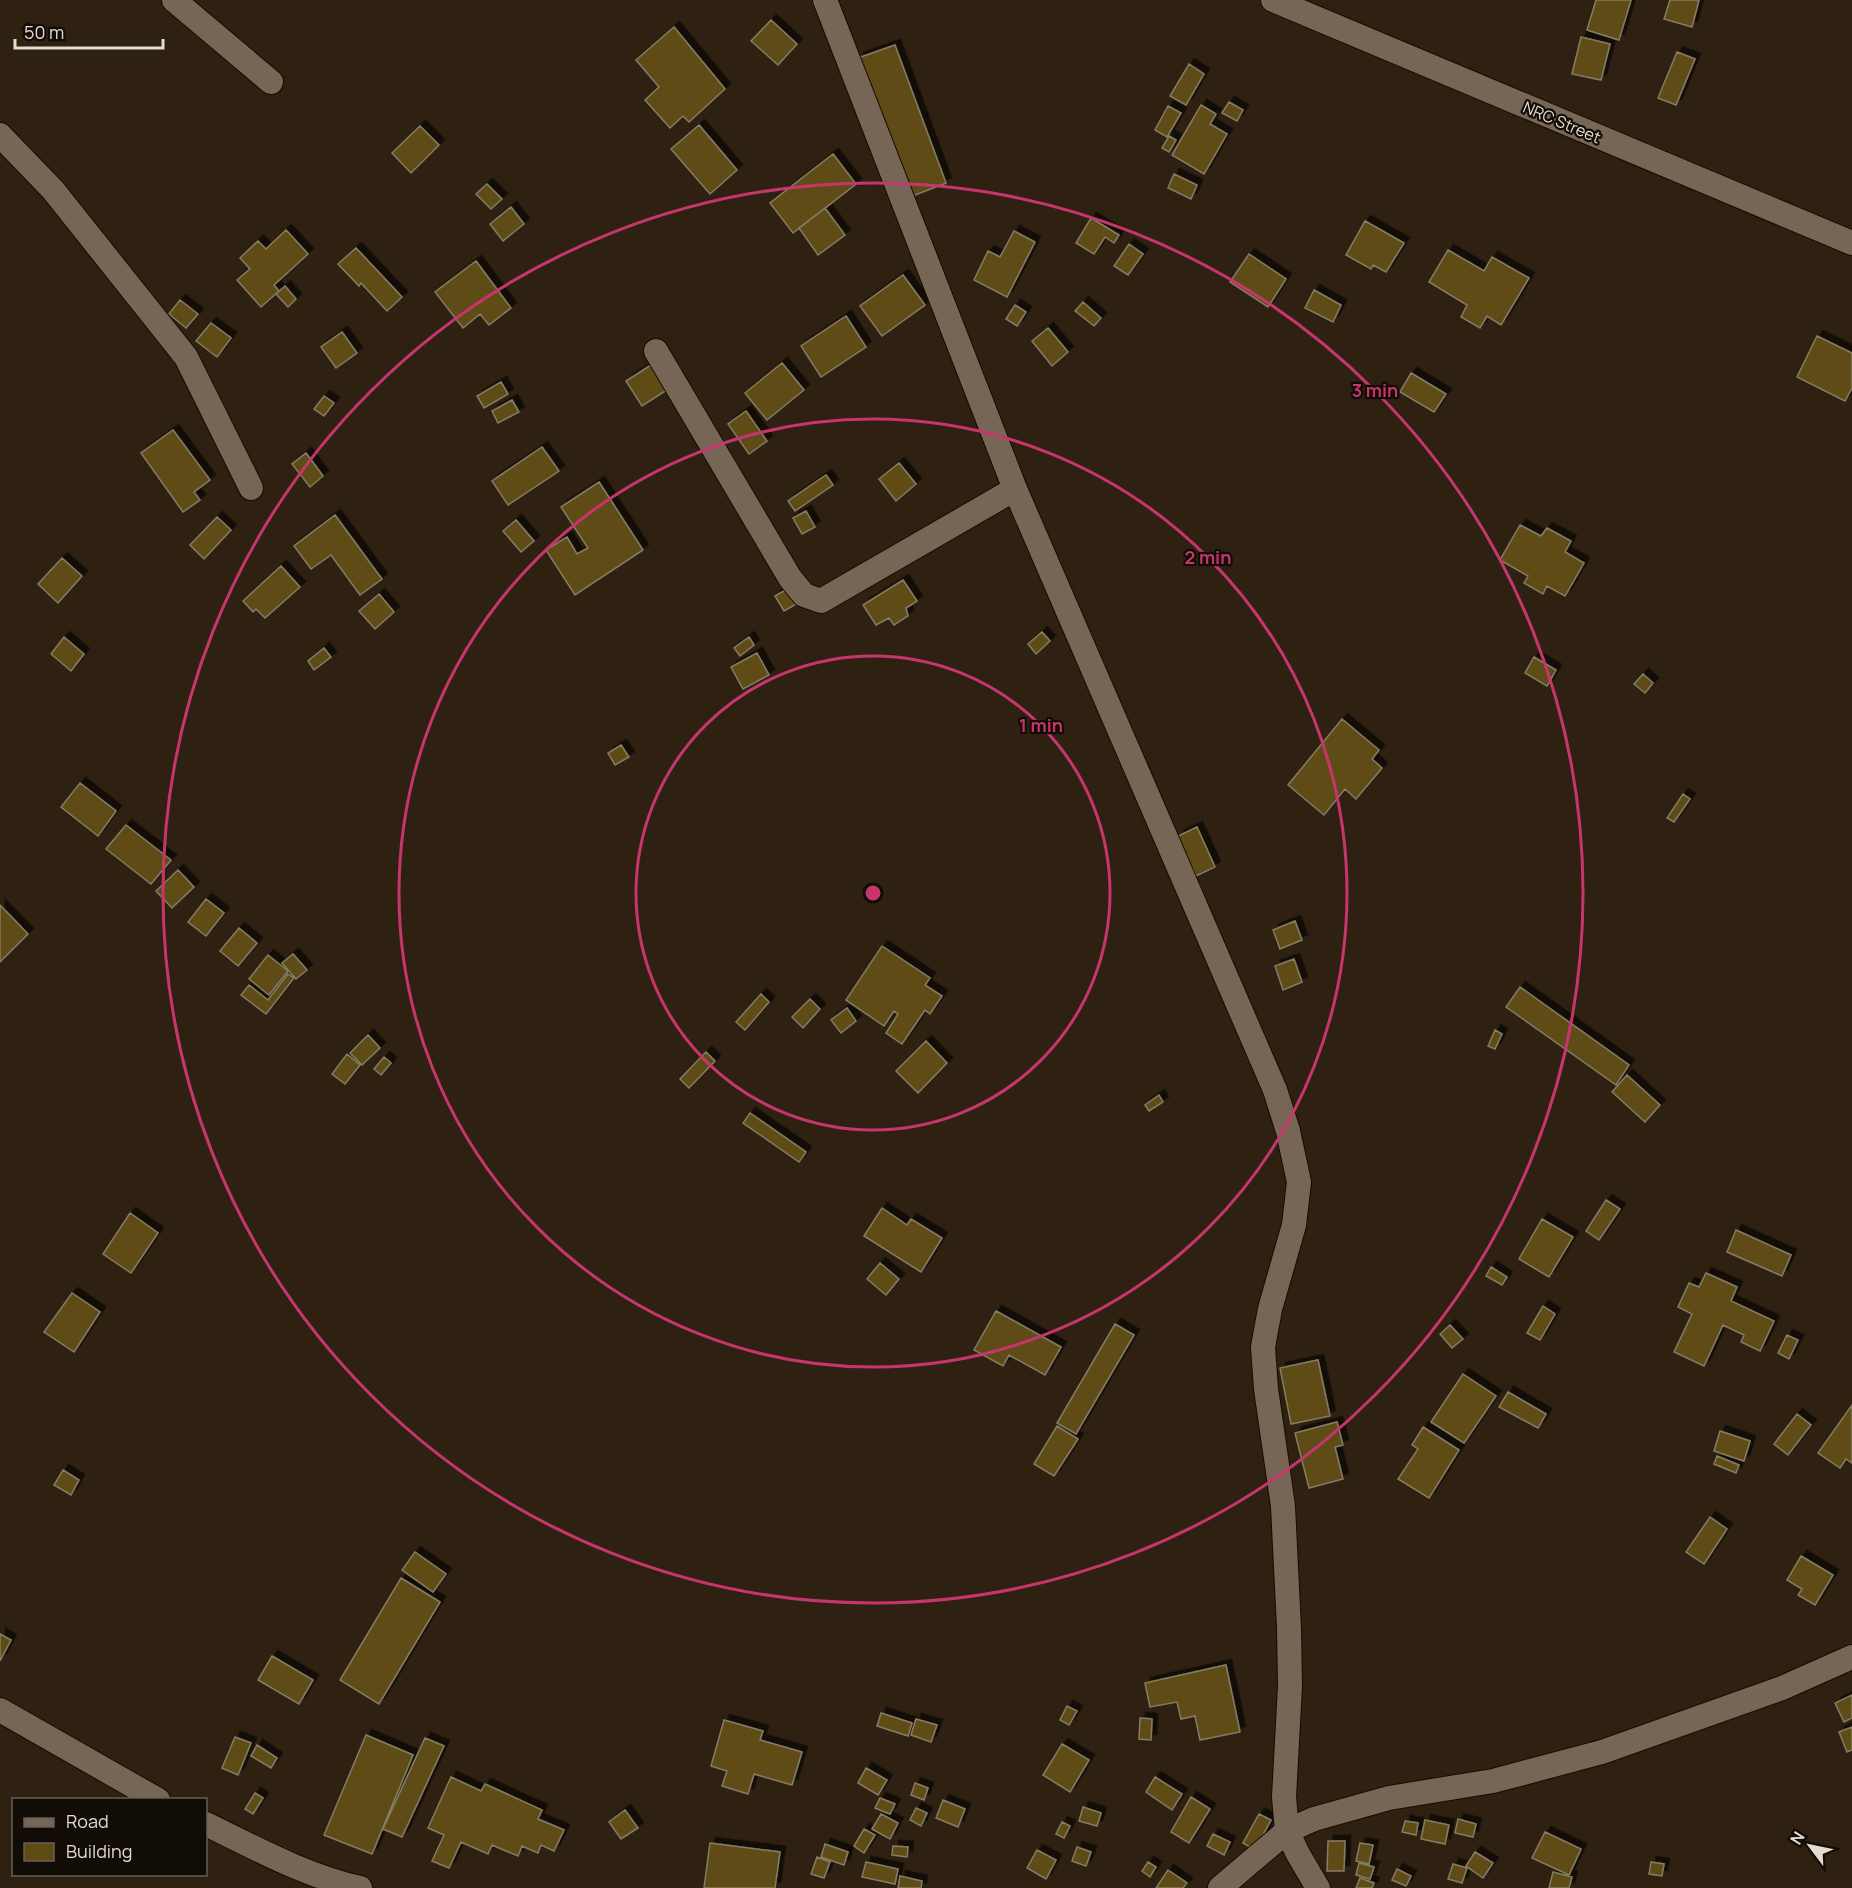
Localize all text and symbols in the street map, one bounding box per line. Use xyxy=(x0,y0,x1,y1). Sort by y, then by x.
scale bar xyxy=(15,12,164,50)
text: 50 m xyxy=(24,20,64,44)
street label: NRC Street xyxy=(1520,96,1604,148)
text: 3 min xyxy=(1352,378,1398,402)
text: 2 min xyxy=(1185,545,1231,569)
text: 1 min xyxy=(1019,713,1063,737)
centre of rings xyxy=(863,883,883,903)
legend xyxy=(12,1798,207,1876)
text: Road xyxy=(66,1809,109,1833)
north arrow xyxy=(1780,1816,1840,1876)
text: N xyxy=(1785,1827,1810,1849)
text: Building xyxy=(66,1839,132,1863)

